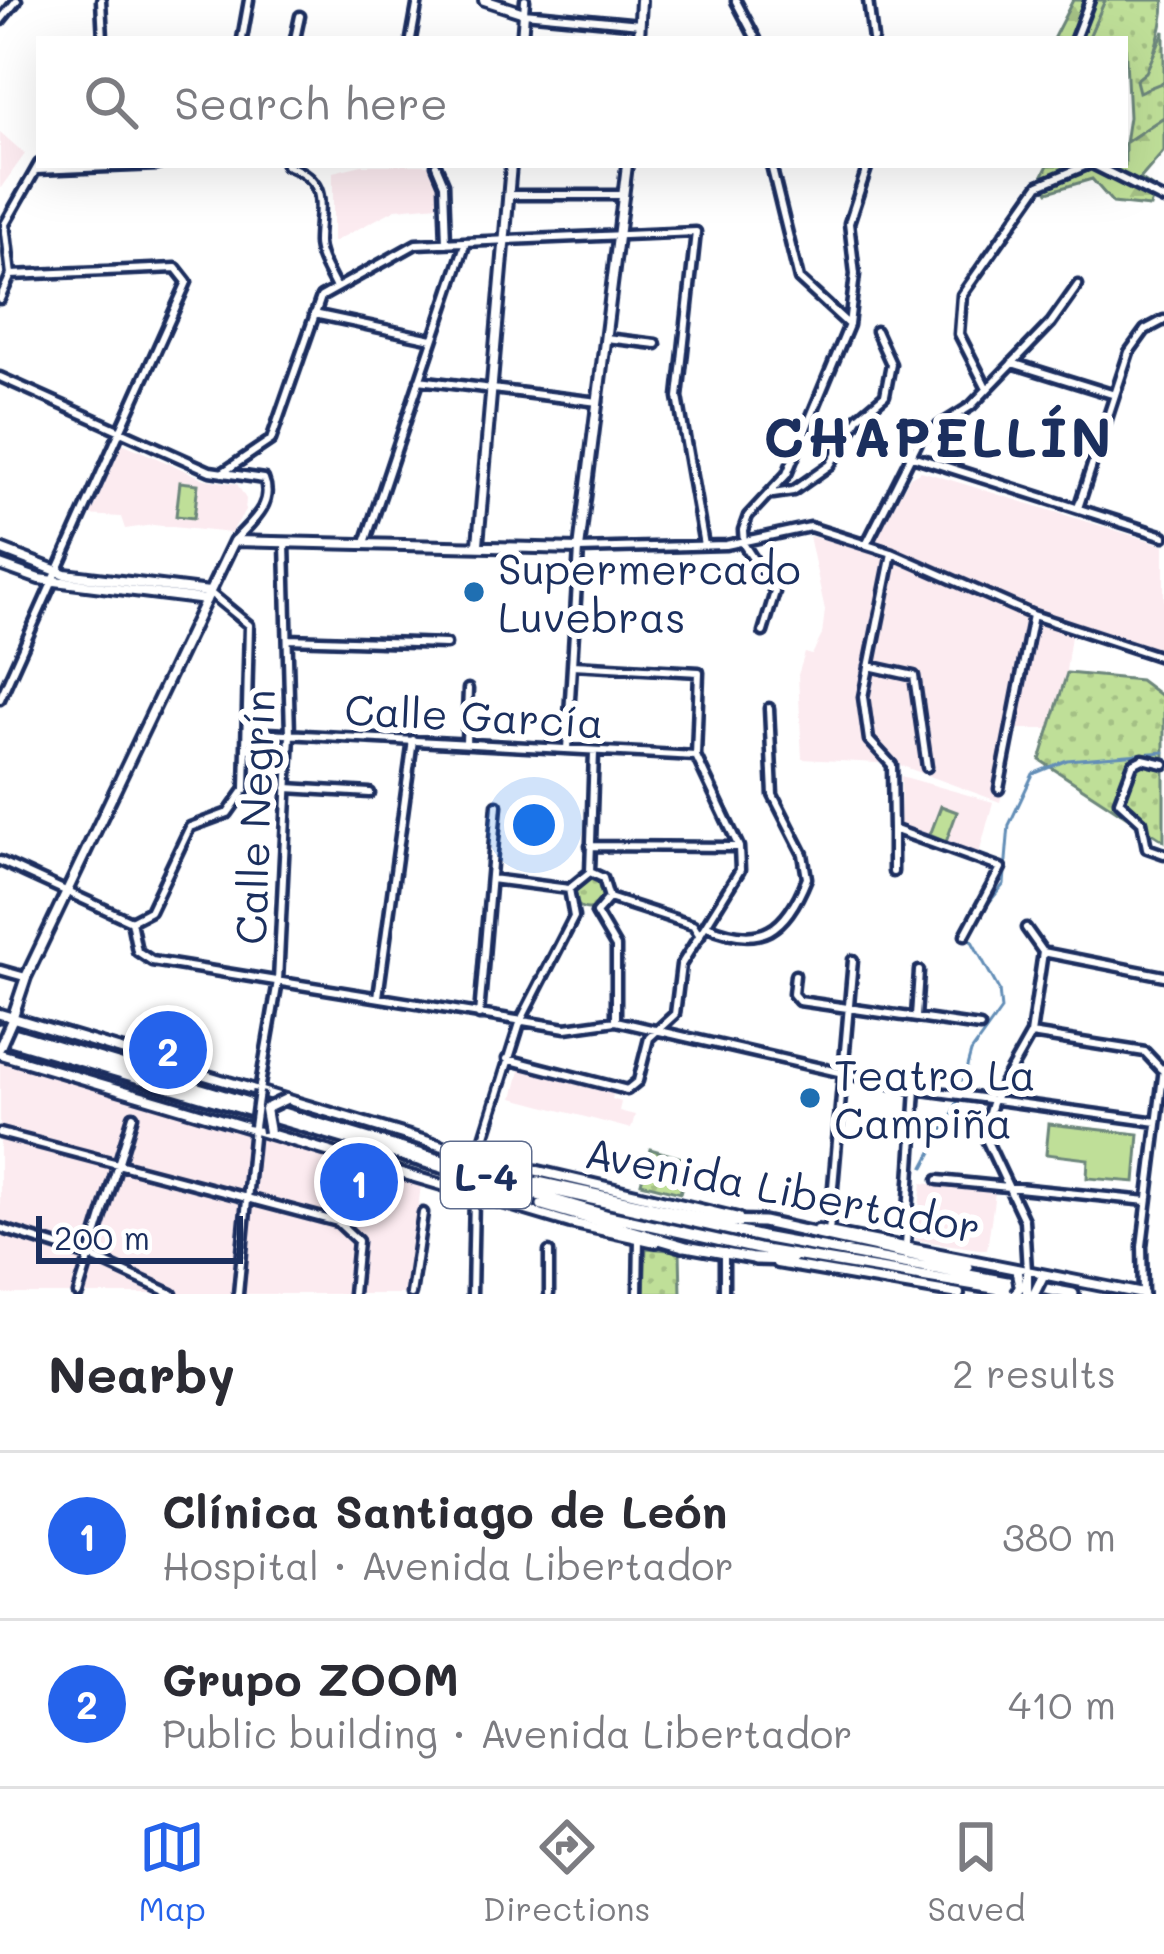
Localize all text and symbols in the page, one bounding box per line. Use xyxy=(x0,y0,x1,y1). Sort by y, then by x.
search box xyxy=(36,36,1128,168)
icon: search xyxy=(78,69,144,135)
text: Search here xyxy=(174,73,448,131)
district label: CHAPELLÍN xyxy=(764,400,1114,471)
place label: Supermercado Luvebras xyxy=(498,541,801,644)
marker: Supermercado Luvebras xyxy=(461,579,487,605)
street label: Calle García xyxy=(343,681,605,749)
street label: Calle Negrín xyxy=(222,688,286,946)
your location xyxy=(504,795,564,855)
pin: 2 xyxy=(129,1005,207,1095)
place label: Teatro La Campiña xyxy=(834,1047,1036,1150)
marker: Teatro La Campiña xyxy=(797,1085,823,1111)
street label: Avenida Libertador xyxy=(581,1124,985,1254)
pin: 1 xyxy=(320,1137,398,1227)
road number: L-4 xyxy=(441,1142,531,1208)
scale bar xyxy=(36,1210,243,1263)
text: 200 m xyxy=(54,1215,150,1258)
text: Nearby xyxy=(48,1339,235,1406)
text: 2 results xyxy=(952,1347,1116,1398)
text: Clínica Santiago de León xyxy=(162,1481,727,1539)
text: 1 xyxy=(78,1510,96,1561)
text: 380 m xyxy=(1002,1510,1116,1561)
text: Hospital · Avenida Libertador xyxy=(162,1539,734,1590)
text: Grupo ZOOM xyxy=(162,1649,459,1707)
text: 2 xyxy=(76,1678,98,1729)
text: 410 m xyxy=(1008,1678,1116,1729)
text: Public building · Avenida Libertador xyxy=(162,1707,853,1758)
tab: Map xyxy=(139,1814,206,1929)
tab: Directions xyxy=(483,1814,650,1929)
tab: Saved xyxy=(928,1814,1025,1929)

